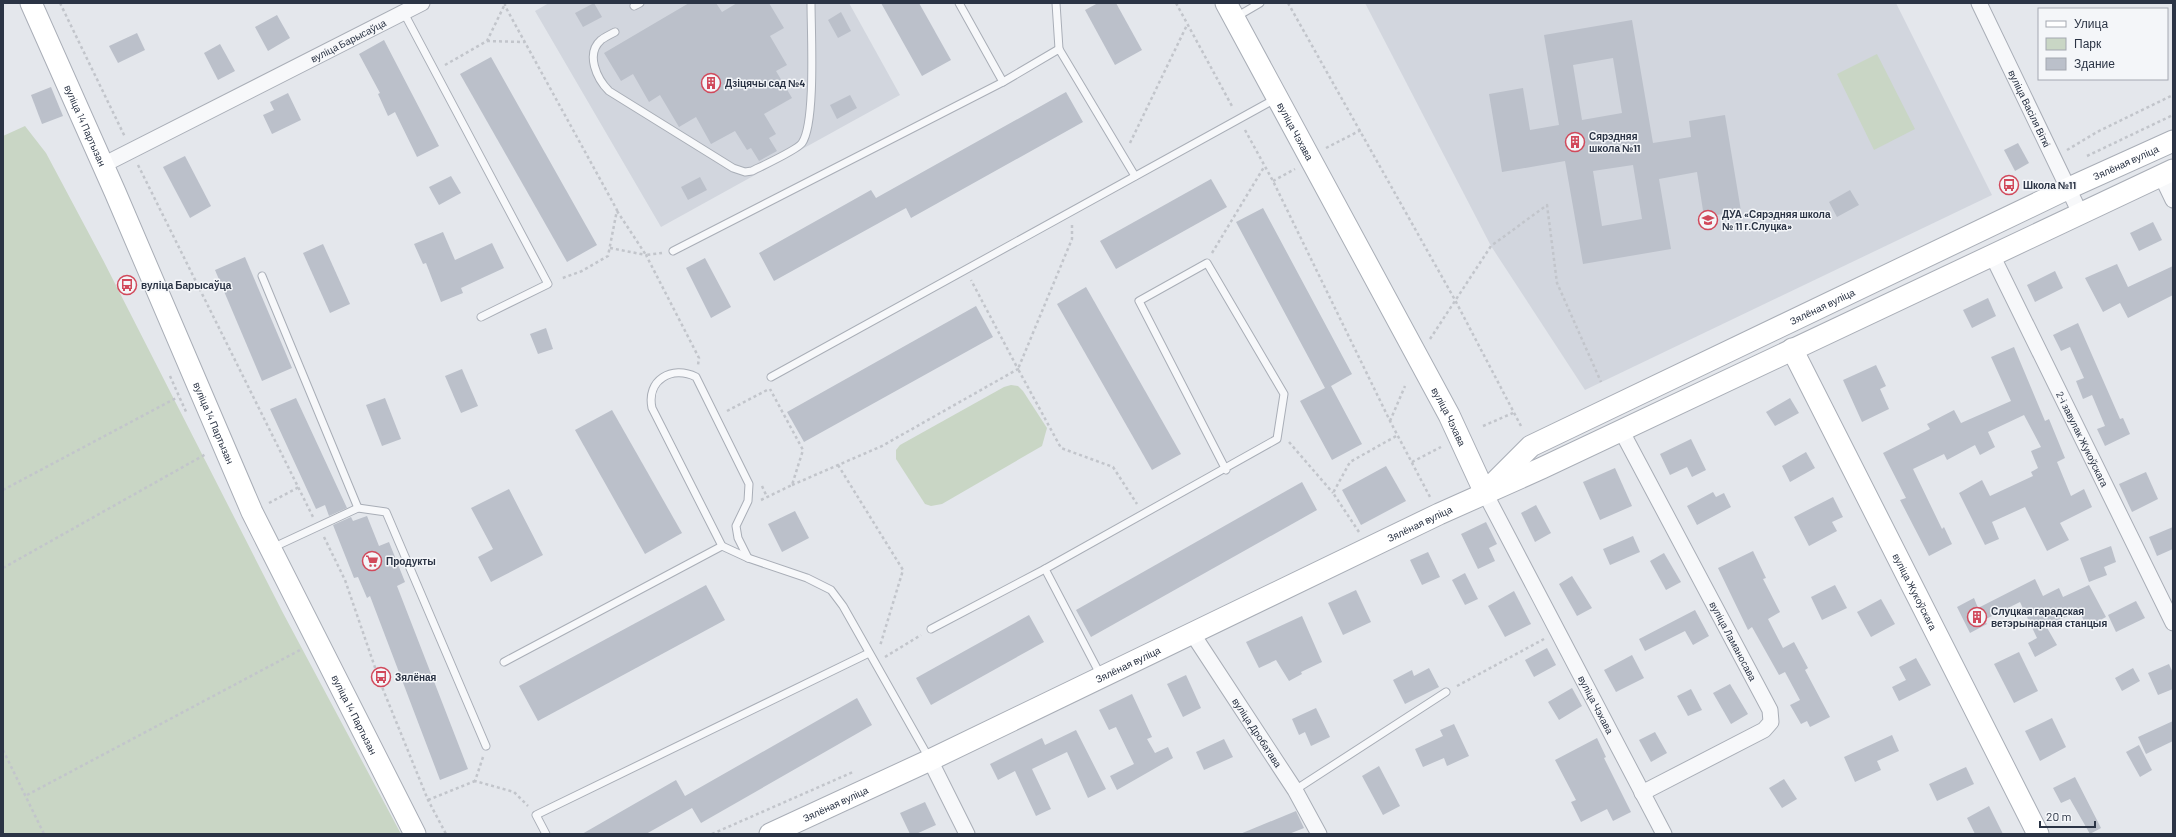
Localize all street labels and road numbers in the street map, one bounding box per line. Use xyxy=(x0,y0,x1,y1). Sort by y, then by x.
street label: вуліца Барысаўца xyxy=(308,16,388,65)
street label: вуліца Васіля Віткі xyxy=(2006,68,2053,149)
street label: вуліца 14 Партызан xyxy=(62,83,109,168)
street label: вуліца Чэхава xyxy=(1275,100,1316,163)
street label: Зялёная вуліца xyxy=(2091,142,2161,182)
street label: Зялёная вуліца xyxy=(1788,286,1857,327)
street label: вуліца 14 Партызан xyxy=(191,380,237,466)
street label: вуліца Чэхава xyxy=(1429,385,1469,448)
street label: 2-і завулак Жукоўскага xyxy=(2054,389,2111,489)
street label: Зялёная вуліца xyxy=(1385,503,1454,544)
street label: вуліца Жукоўскага xyxy=(1891,551,1940,632)
street label: вуліца Ламаносава xyxy=(1707,599,1760,683)
street label: Зялёная вуліца xyxy=(1093,643,1163,685)
street label: вуліца 14 Партызан xyxy=(329,673,380,756)
street label: вуліца Чэхава xyxy=(1576,673,1617,736)
street label: вуліца Дробатава xyxy=(1230,695,1285,770)
street label: Зялёная вуліца xyxy=(801,783,870,824)

